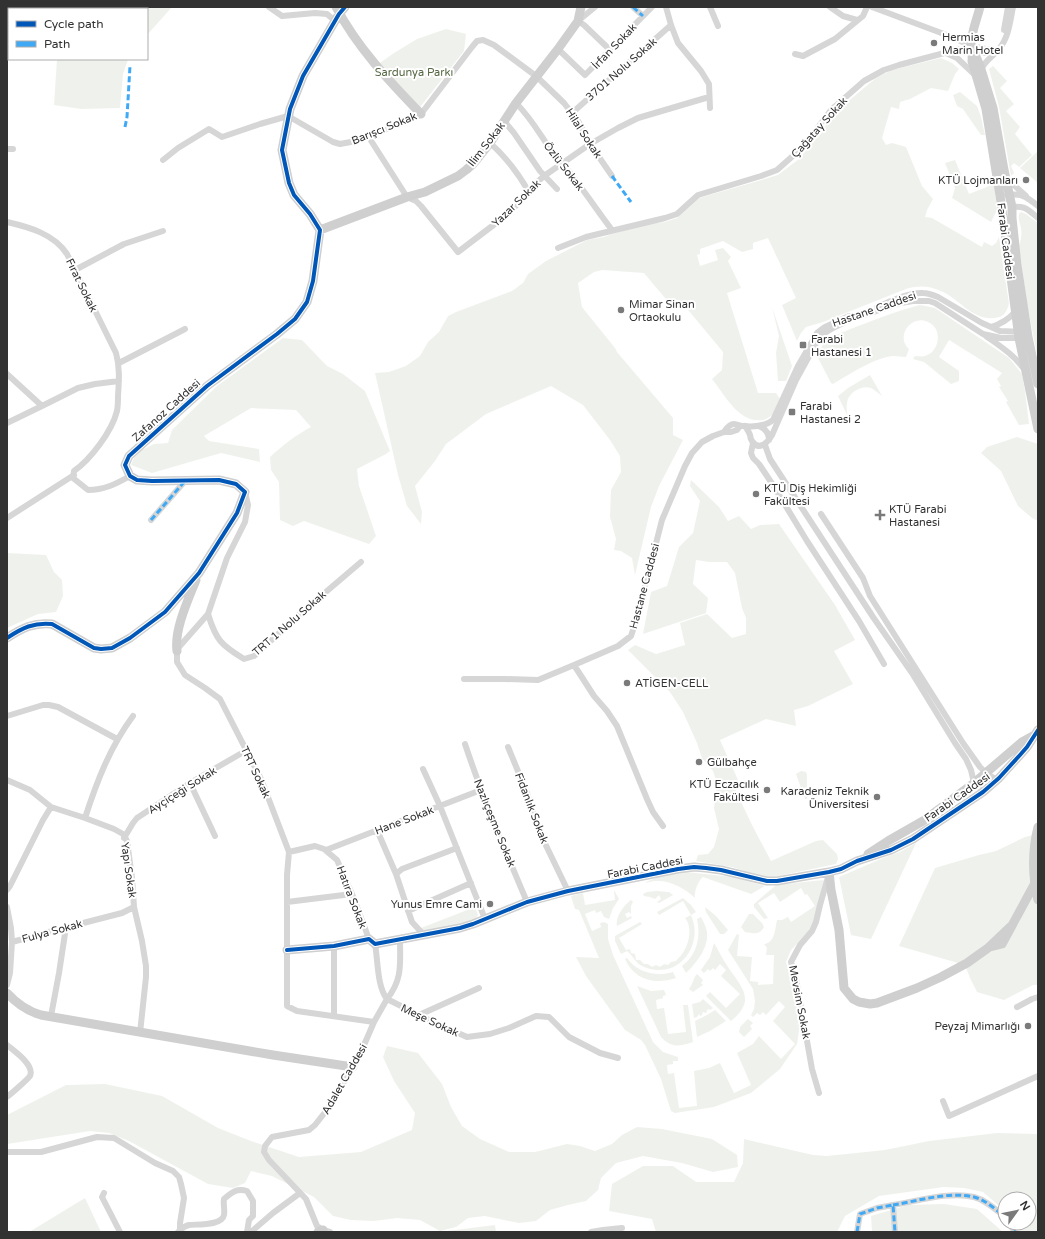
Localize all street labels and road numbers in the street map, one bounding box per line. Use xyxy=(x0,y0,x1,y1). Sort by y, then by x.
street label: İrfan Sokak xyxy=(589,21,639,72)
street label: 3701 Nolu Sokak xyxy=(583,35,659,104)
street label: Çağatay Sokak xyxy=(789,94,850,160)
street label: Hilal Sokak xyxy=(563,106,605,161)
street label: Barışcı Sokak xyxy=(350,110,419,147)
street label: İlim Sokak xyxy=(465,119,508,169)
street label: Özlü Sokak xyxy=(541,139,587,193)
street label: Yazar Sokak xyxy=(489,177,543,230)
street label: Farabi Caddesi xyxy=(994,202,1017,280)
street label: Fırat Sokak xyxy=(63,256,100,314)
street label: Hastane Caddesi xyxy=(831,289,918,330)
street label: Zafanoz Caddesi xyxy=(130,376,203,444)
street label: Hastane Caddesi xyxy=(627,542,662,630)
street label: TRT 1 Nolu Sokak xyxy=(250,588,329,659)
street label: TRT Sokak xyxy=(238,744,273,800)
street label: Ayçiçeği Sokak xyxy=(146,764,219,817)
street label: Farabi Caddesi xyxy=(922,770,993,825)
street label: Fidanlık Sokak xyxy=(512,771,551,846)
street label: Nazlıçeşme Sokak xyxy=(471,777,518,869)
street label: Hane Sokak xyxy=(373,803,435,838)
street label: Yapı Sokak xyxy=(118,841,139,899)
street label: Farabi Caddesi xyxy=(606,854,684,881)
street label: Hatıra Sokak xyxy=(334,864,369,930)
street label: Fulya Sokak xyxy=(20,917,84,946)
street label: Mevsim Sokak xyxy=(786,964,813,1040)
street label: Meşe Sokak xyxy=(399,1001,461,1040)
street label: Adalet Caddesi xyxy=(319,1042,370,1117)

